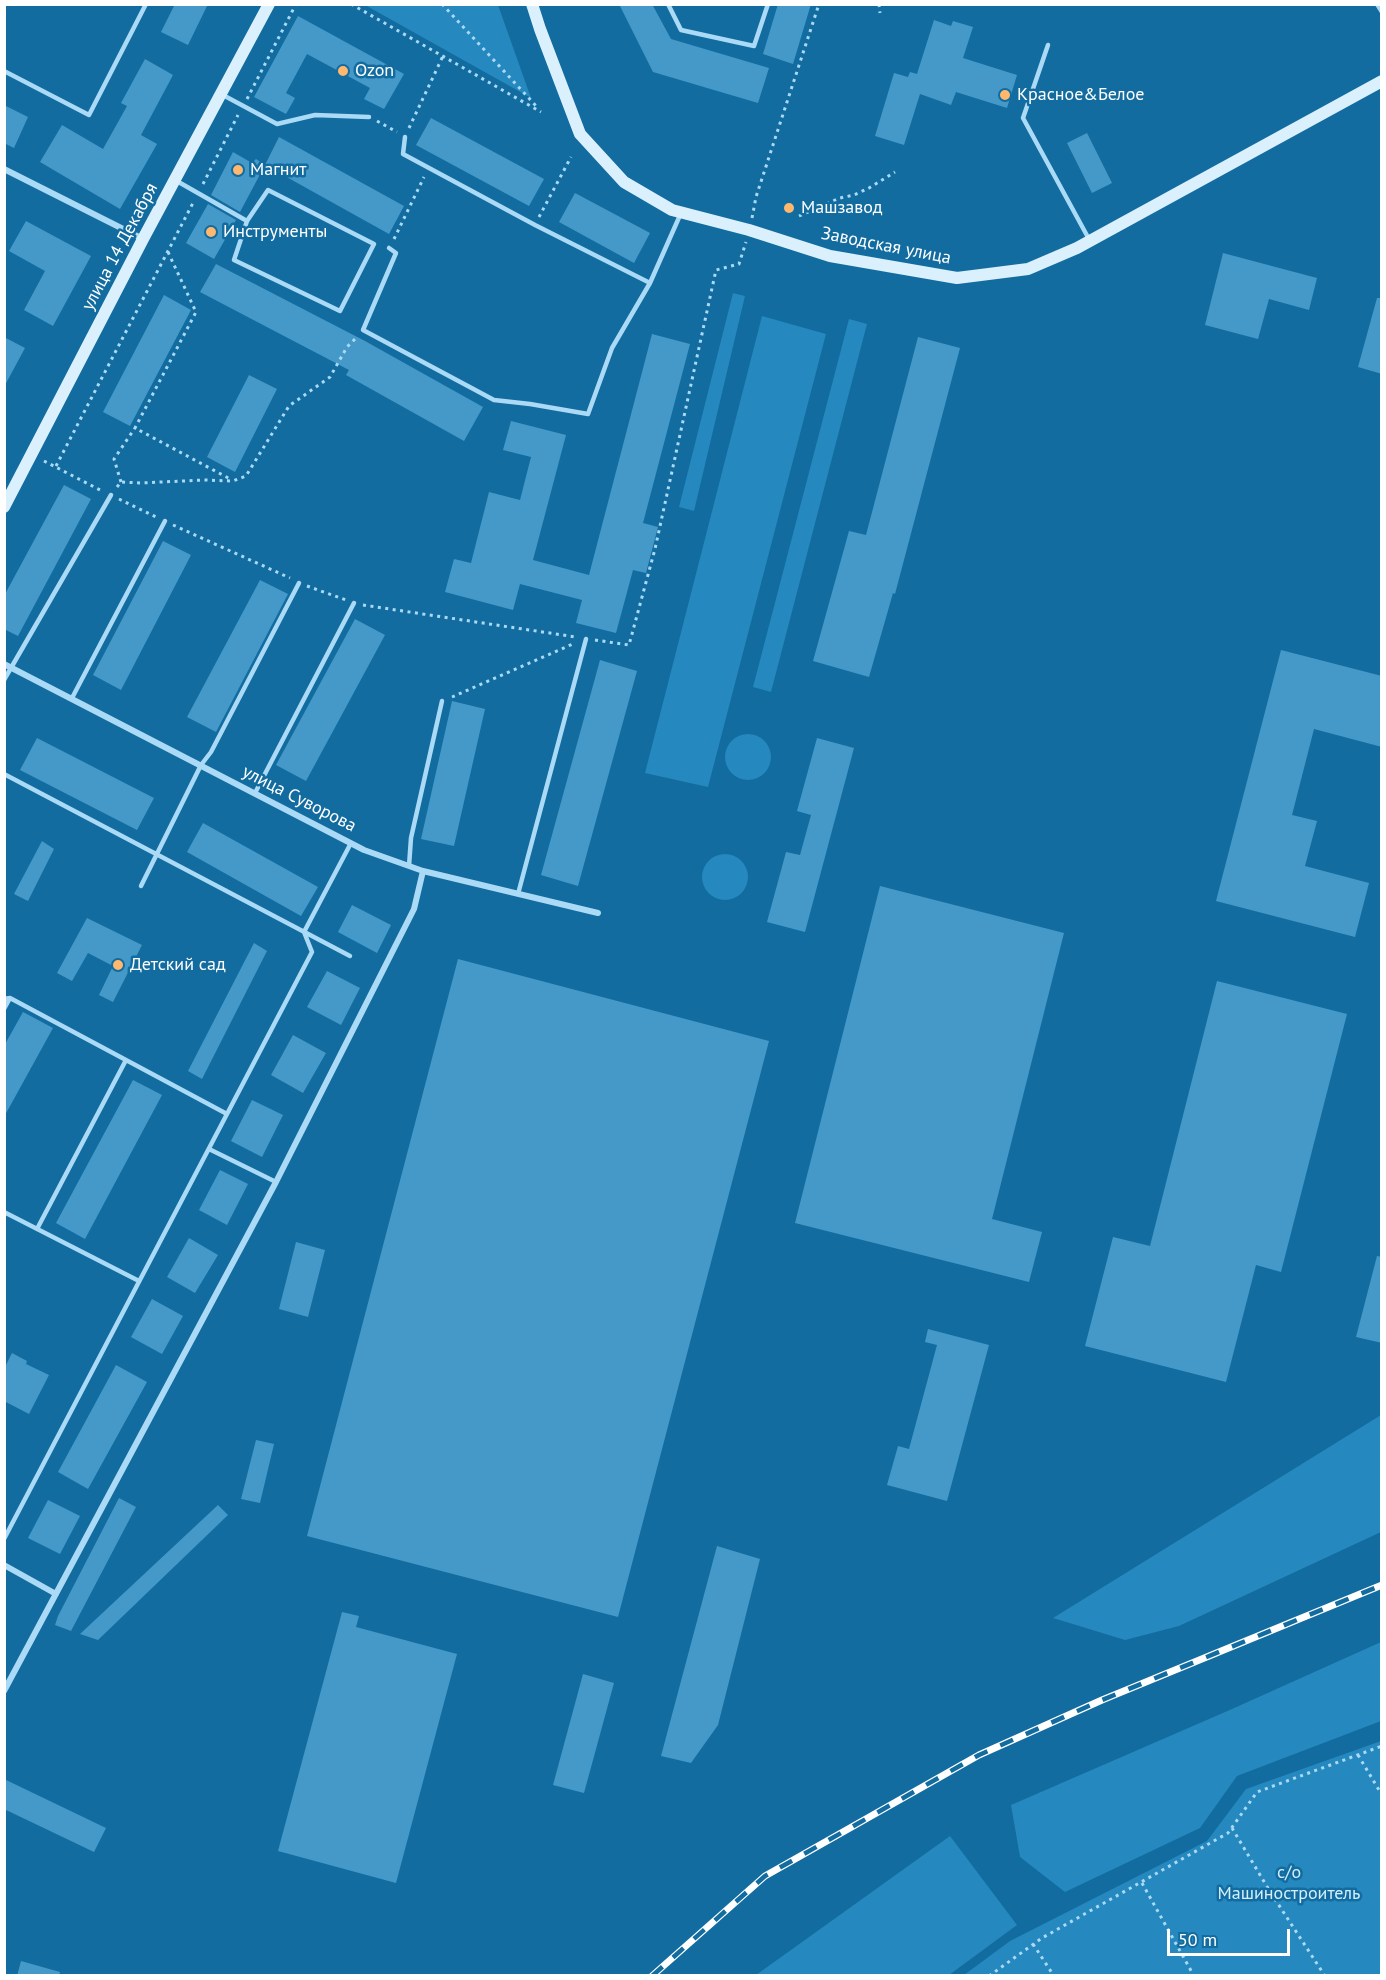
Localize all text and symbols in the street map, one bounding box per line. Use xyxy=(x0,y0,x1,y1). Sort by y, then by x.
place label: Ozon xyxy=(355,60,394,82)
marker: Ozon xyxy=(336,64,350,78)
place label: Красное&Белое xyxy=(1017,84,1144,106)
marker: Красное&Белое xyxy=(998,88,1012,102)
place label: Магнит xyxy=(250,159,307,181)
marker: Магнит xyxy=(231,163,245,177)
street label: улица 14 Декабря xyxy=(77,180,163,314)
place label: Машзавод xyxy=(801,197,883,219)
marker: Машзавод xyxy=(782,201,796,215)
place label: Инструменты xyxy=(223,221,327,243)
street label: Заводская улица xyxy=(819,223,953,269)
marker: Инструменты xyxy=(204,225,218,239)
street label: улица Суворова xyxy=(238,761,360,837)
place label: Детский сад xyxy=(130,954,226,976)
marker: Детский сад xyxy=(111,958,125,972)
park label: с/о Машиностроитель xyxy=(1218,1862,1360,1904)
scale bar xyxy=(1170,1917,1293,1955)
text: 50 m xyxy=(1178,1928,1217,1951)

